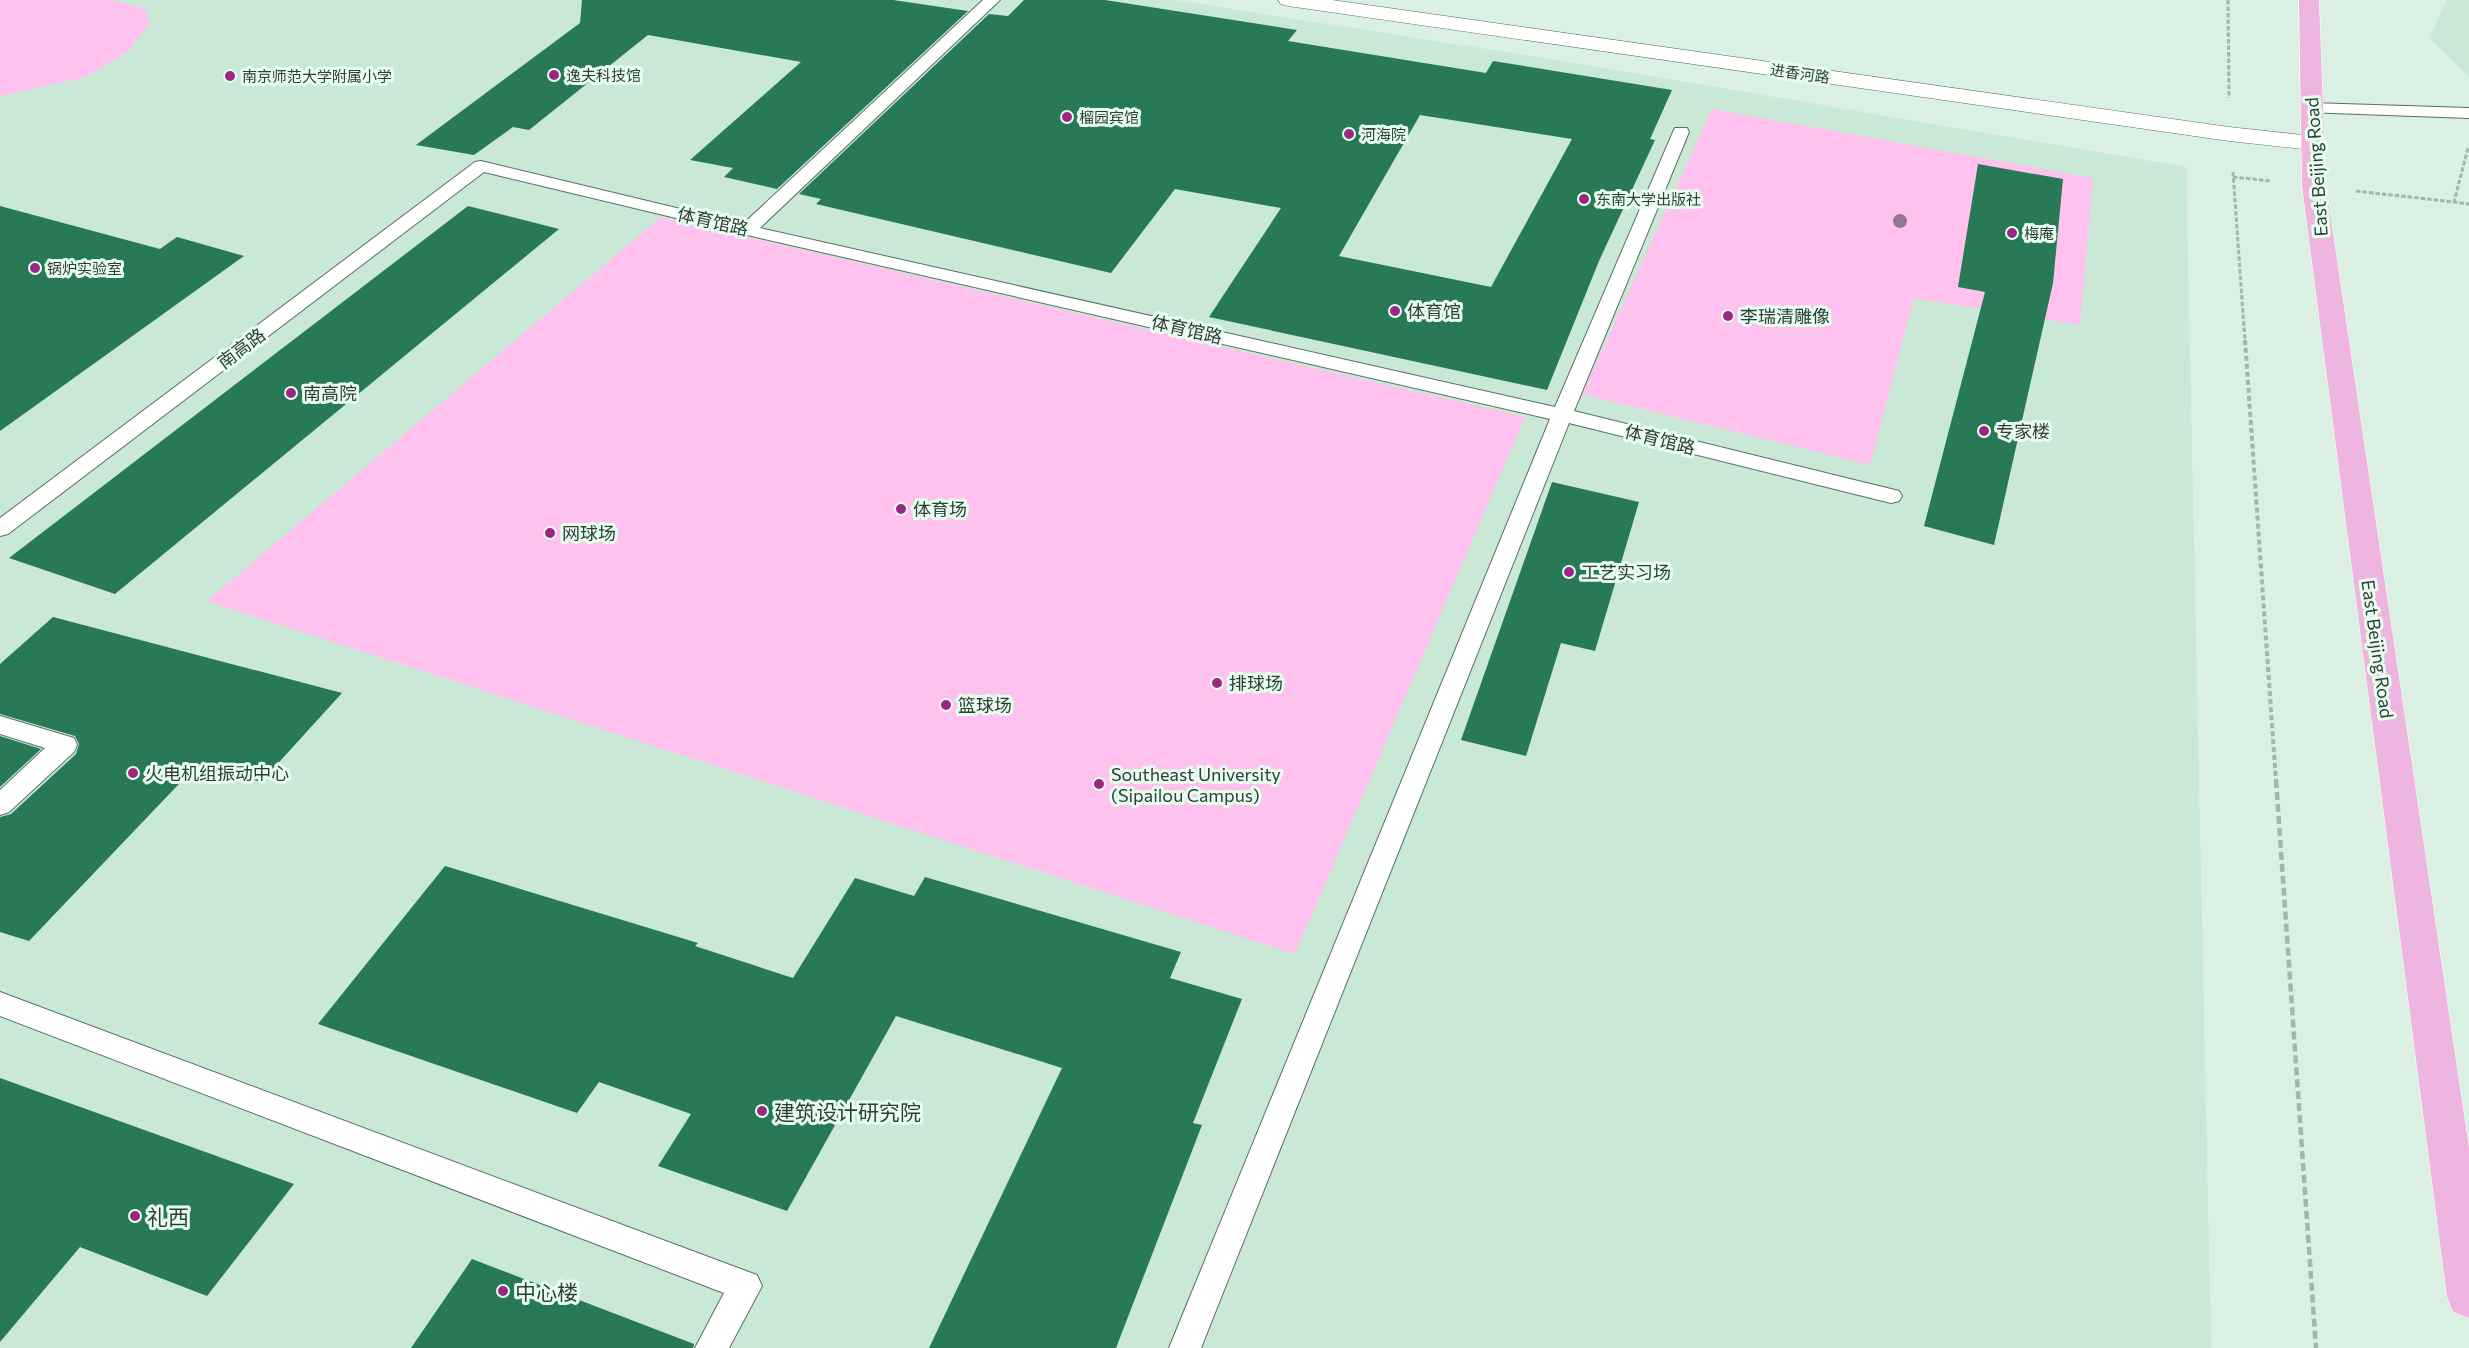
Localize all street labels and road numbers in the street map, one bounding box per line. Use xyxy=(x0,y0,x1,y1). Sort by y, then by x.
street label: 进香河路 xyxy=(1769,60,1831,86)
street label: East Beijing Road xyxy=(2300,97,2332,237)
street label: 体育馆路 xyxy=(675,202,751,240)
street label: 体育馆路 xyxy=(1149,310,1225,348)
street label: 南高路 xyxy=(213,323,269,373)
street label: 体育馆路 xyxy=(1622,420,1698,458)
street label: East Beijing Road xyxy=(2357,578,2399,720)

